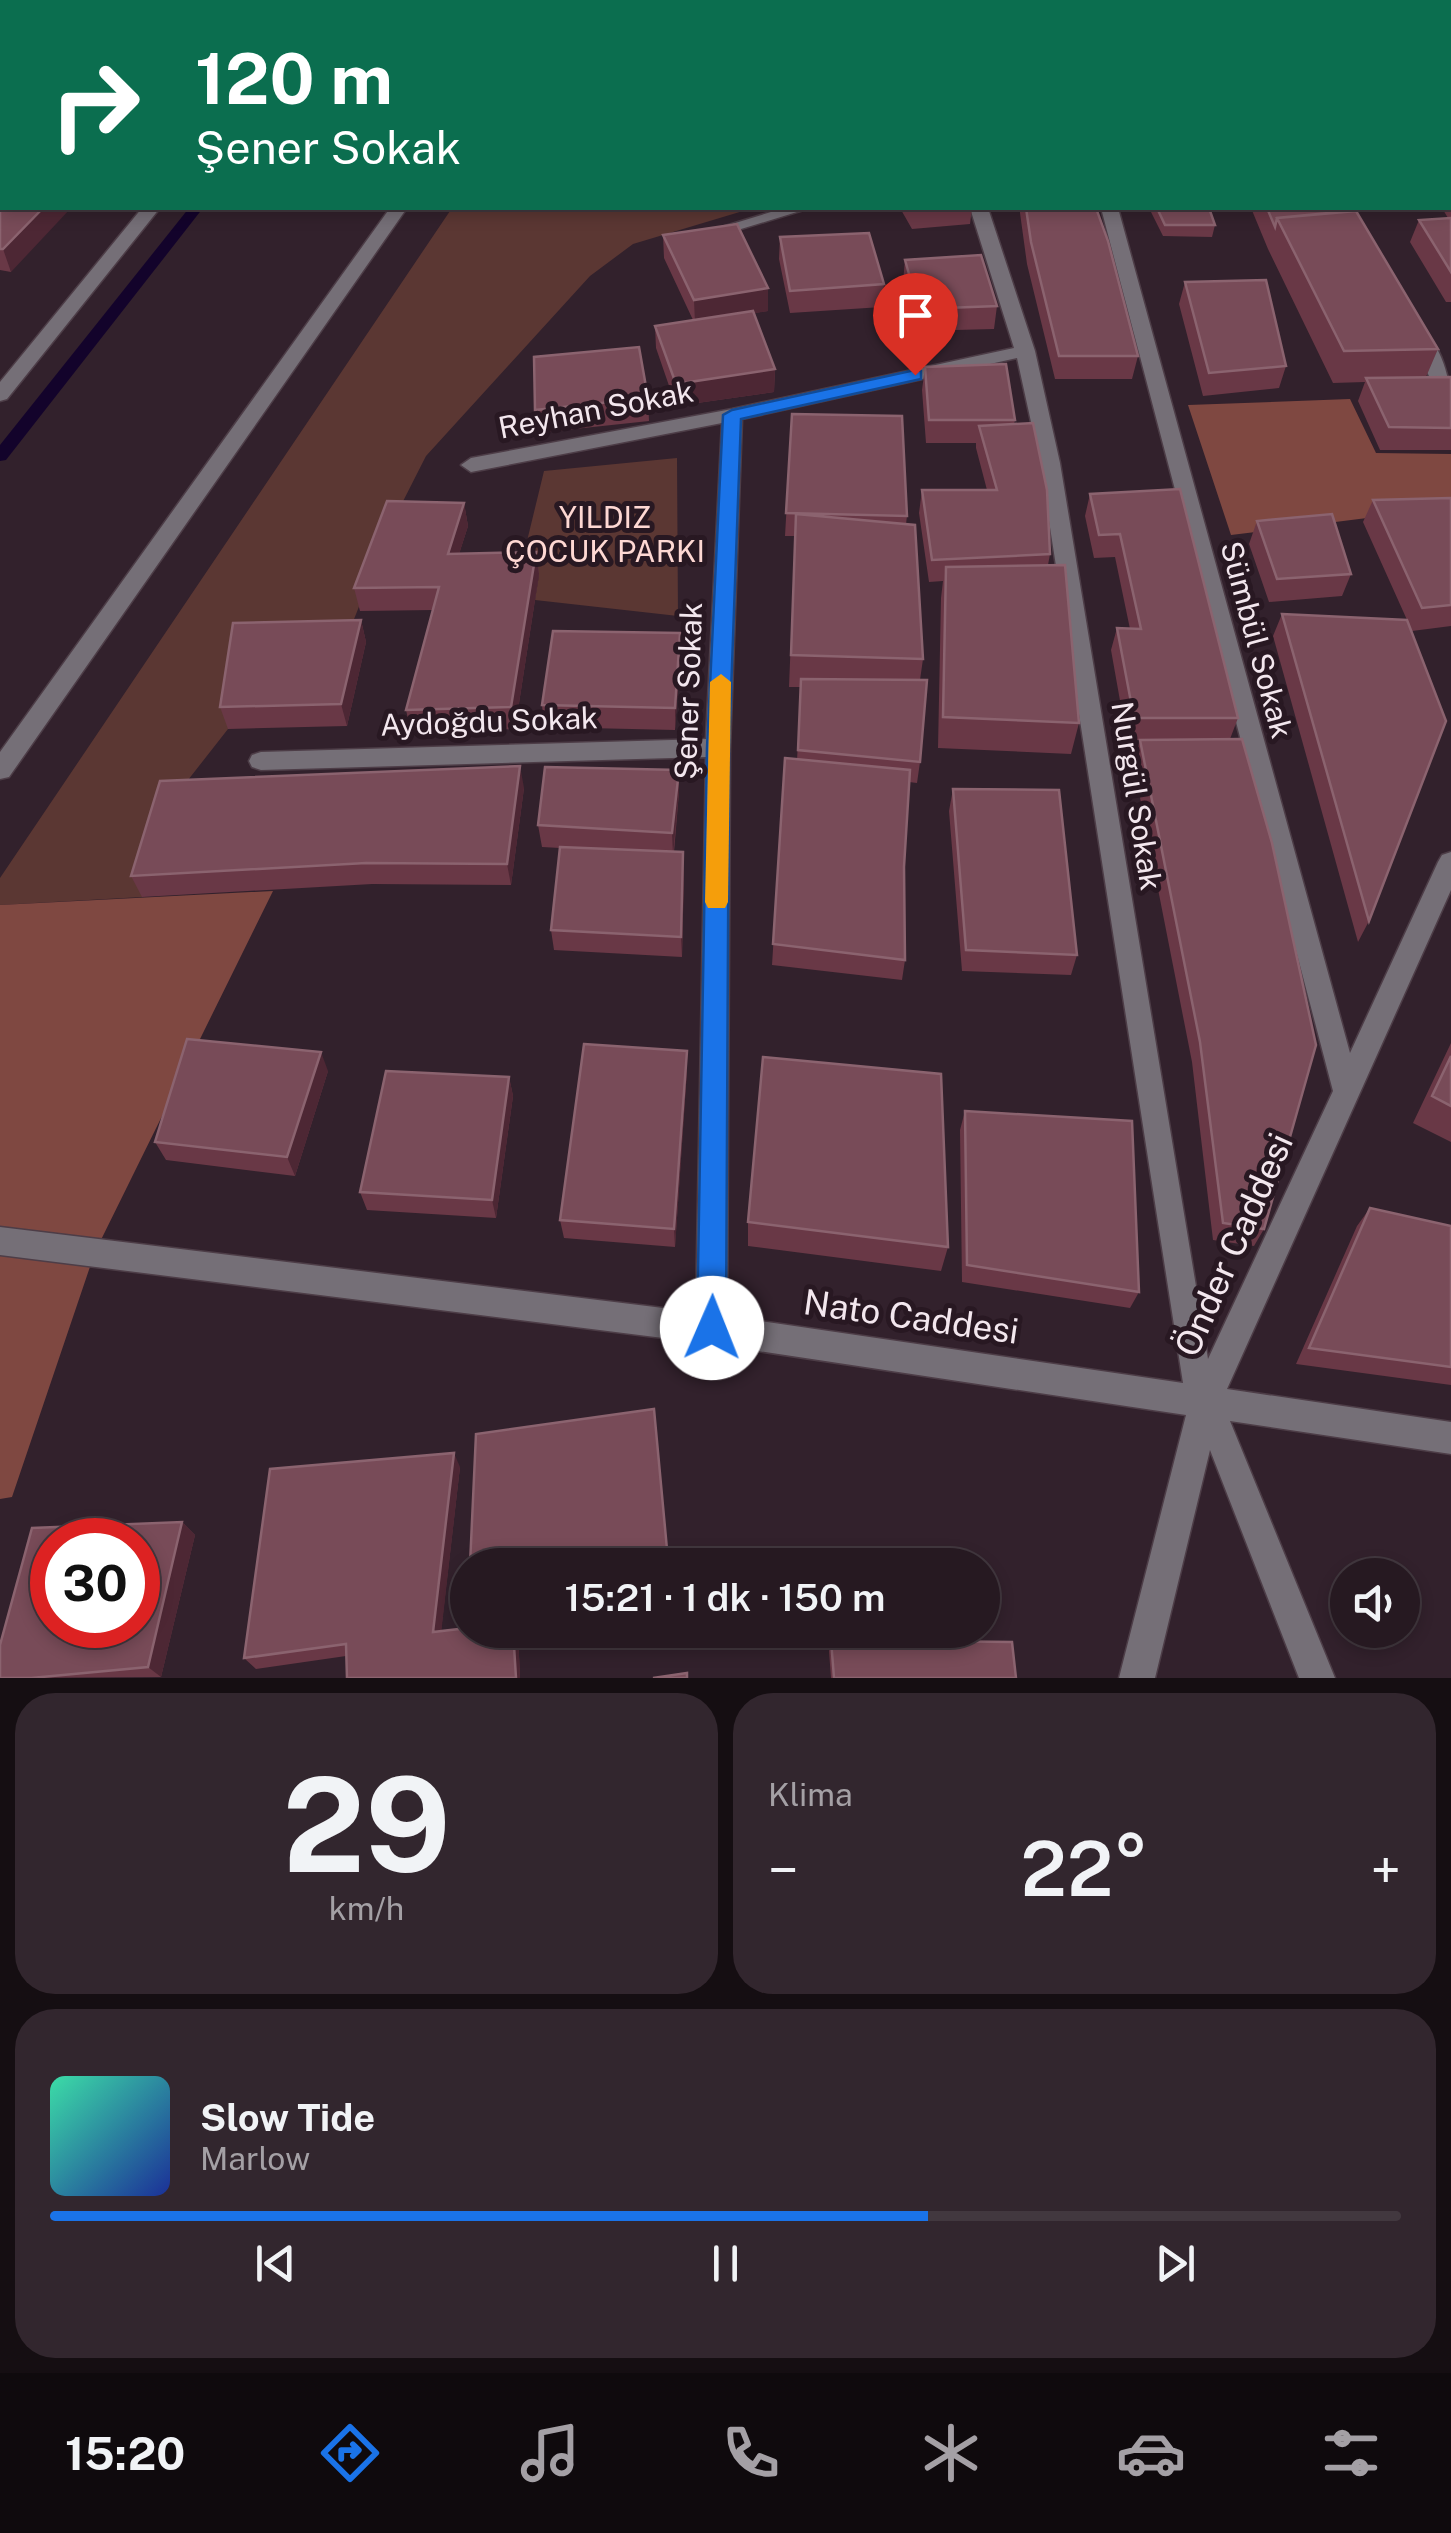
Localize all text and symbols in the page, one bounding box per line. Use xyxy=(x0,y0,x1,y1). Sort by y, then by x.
text: 120 m xyxy=(195,37,393,120)
icon: right xyxy=(30,40,160,170)
text: Şener Sokak xyxy=(195,121,461,174)
pin xyxy=(873,273,958,376)
icon: arrive xyxy=(888,288,943,343)
street label: Reyhan Sokak xyxy=(495,372,696,446)
park label: YILDIZ ÇOCUK PARKI xyxy=(505,499,705,569)
street label: Sümbül Sokak xyxy=(1213,537,1301,742)
street label: Şener Sokak xyxy=(667,602,709,780)
street label: Aydoğdu Sokak xyxy=(380,699,598,743)
street label: Nurgül Sokak xyxy=(1104,699,1170,893)
street label: Önder Caddesi xyxy=(1165,1127,1301,1362)
position arrow xyxy=(660,1276,764,1380)
street label: Nato Caddesi xyxy=(801,1281,1021,1352)
speed limit sign: 30 xyxy=(30,1518,160,1648)
map controls xyxy=(1330,1558,1420,1648)
button: sound xyxy=(1330,1558,1420,1648)
text: 15:21 · 1 dk · 150 m xyxy=(565,1575,885,1620)
text: 29 xyxy=(282,1749,451,1901)
text: Klima xyxy=(768,1776,853,1813)
text: 22° xyxy=(1021,1825,1148,1913)
text: − xyxy=(768,1838,799,1902)
text: + xyxy=(1371,1838,1401,1902)
text: km/h xyxy=(329,1890,404,1927)
text: Slow Tide xyxy=(200,2095,375,2140)
text: Marlow xyxy=(200,2140,310,2177)
icon: previous xyxy=(248,2236,303,2291)
icon: pause xyxy=(698,2236,753,2291)
icon: next xyxy=(1148,2236,1203,2291)
icon: directions xyxy=(315,2418,385,2488)
icon: music xyxy=(515,2418,585,2488)
icon: phone xyxy=(716,2418,786,2488)
icon: climate xyxy=(916,2418,986,2488)
icon: car xyxy=(1116,2418,1186,2488)
icon: filters xyxy=(1316,2418,1386,2488)
text: 15:20 xyxy=(65,2427,185,2480)

